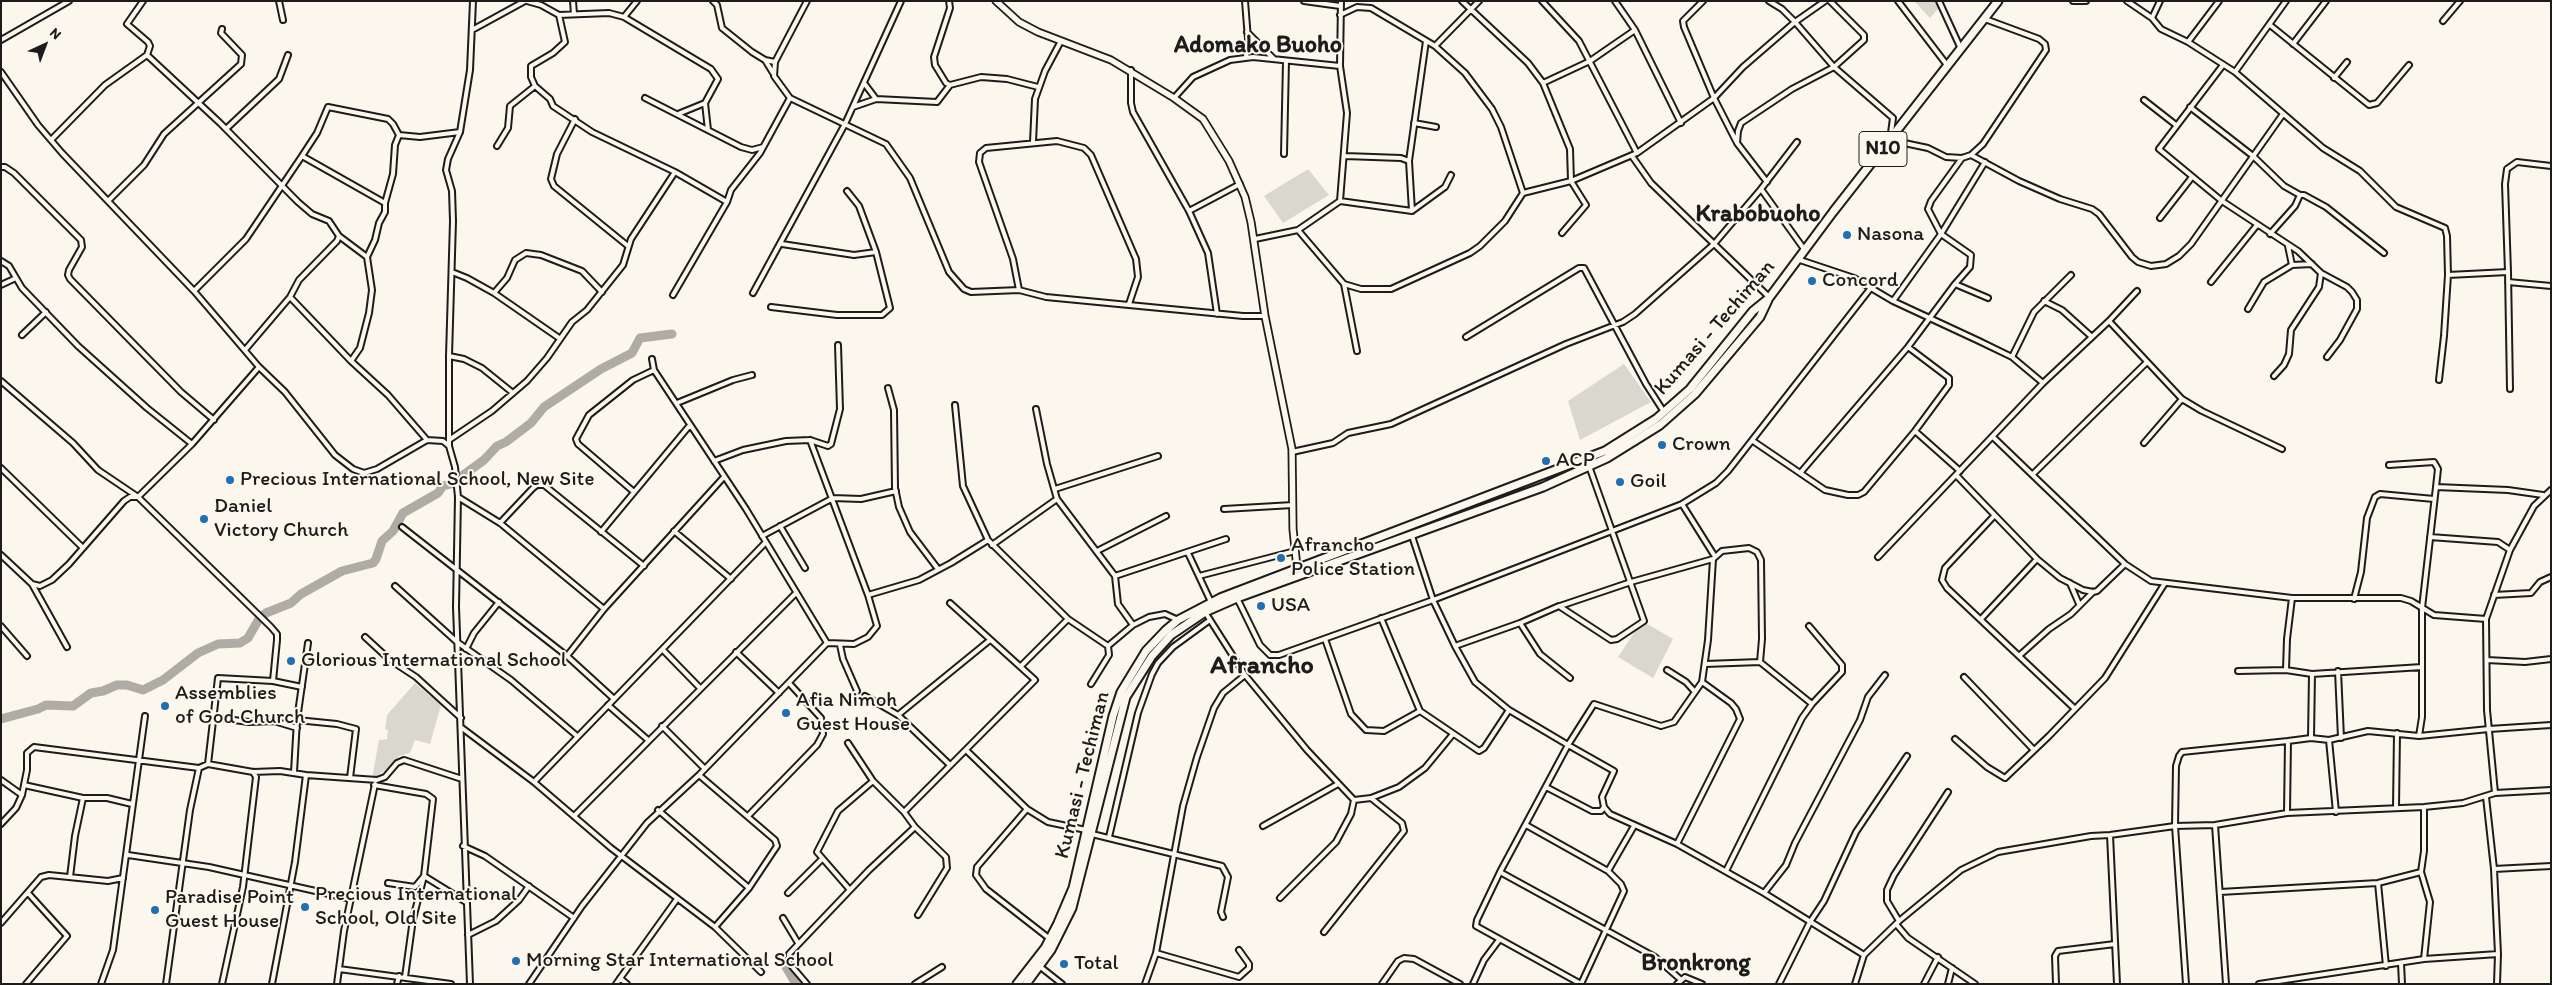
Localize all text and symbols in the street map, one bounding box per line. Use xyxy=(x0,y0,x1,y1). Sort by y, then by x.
north arrow xyxy=(20,20,70,70)
text: N xyxy=(46,24,65,43)
district label: Adomako Buoho xyxy=(1174,32,1342,60)
road number: N10 xyxy=(1859,132,1907,166)
district label: Krabobuoho xyxy=(1695,201,1821,229)
place label: Nasona xyxy=(1857,222,1924,248)
marker: Nasona xyxy=(1841,229,1853,241)
street label: Kumasi - Techiman xyxy=(1649,255,1781,401)
place label: Concord xyxy=(1822,268,1898,294)
marker: Concord xyxy=(1806,275,1818,287)
place label: Crown xyxy=(1672,432,1731,458)
marker: Crown xyxy=(1656,439,1668,451)
place label: ACP xyxy=(1556,448,1595,474)
marker: ACP xyxy=(1540,455,1552,467)
place label: Precious International School, New Site xyxy=(240,467,594,493)
place label: Goil xyxy=(1630,469,1667,495)
marker: Precious International School, New Site xyxy=(224,474,236,486)
marker: Goil xyxy=(1614,476,1626,488)
place label: Daniel Victory Church xyxy=(214,494,349,544)
marker: Daniel Victory Church xyxy=(198,513,210,525)
place label: Afrancho Police Station xyxy=(1291,533,1415,583)
marker: Afrancho Police Station xyxy=(1275,552,1287,564)
place label: USA xyxy=(1271,593,1310,619)
marker: USA xyxy=(1255,600,1267,612)
place label: Glorious International School xyxy=(301,648,567,674)
district label: Afrancho xyxy=(1210,650,1314,682)
marker: Glorious International School xyxy=(285,655,297,667)
place label: Assemblies of God Church xyxy=(175,681,305,731)
place label: Afia Nimoh Guest House xyxy=(796,688,910,738)
street label: Kumasi - Techiman xyxy=(1050,689,1116,861)
marker: Assemblies of God Church xyxy=(159,700,171,712)
marker: Afia Nimoh Guest House xyxy=(780,707,792,719)
place label: Precious International School, Old Site xyxy=(315,882,517,932)
place label: Paradise Point Guest House xyxy=(165,885,294,935)
marker: Precious International School, Old Site xyxy=(299,901,311,913)
marker: Paradise Point Guest House xyxy=(149,904,161,916)
place label: Morning Star International School xyxy=(526,948,834,974)
district label: Bronkrong xyxy=(1641,950,1751,978)
place label: Total xyxy=(1074,951,1119,977)
marker: Morning Star International School xyxy=(510,955,522,967)
marker: Total xyxy=(1058,958,1070,970)

